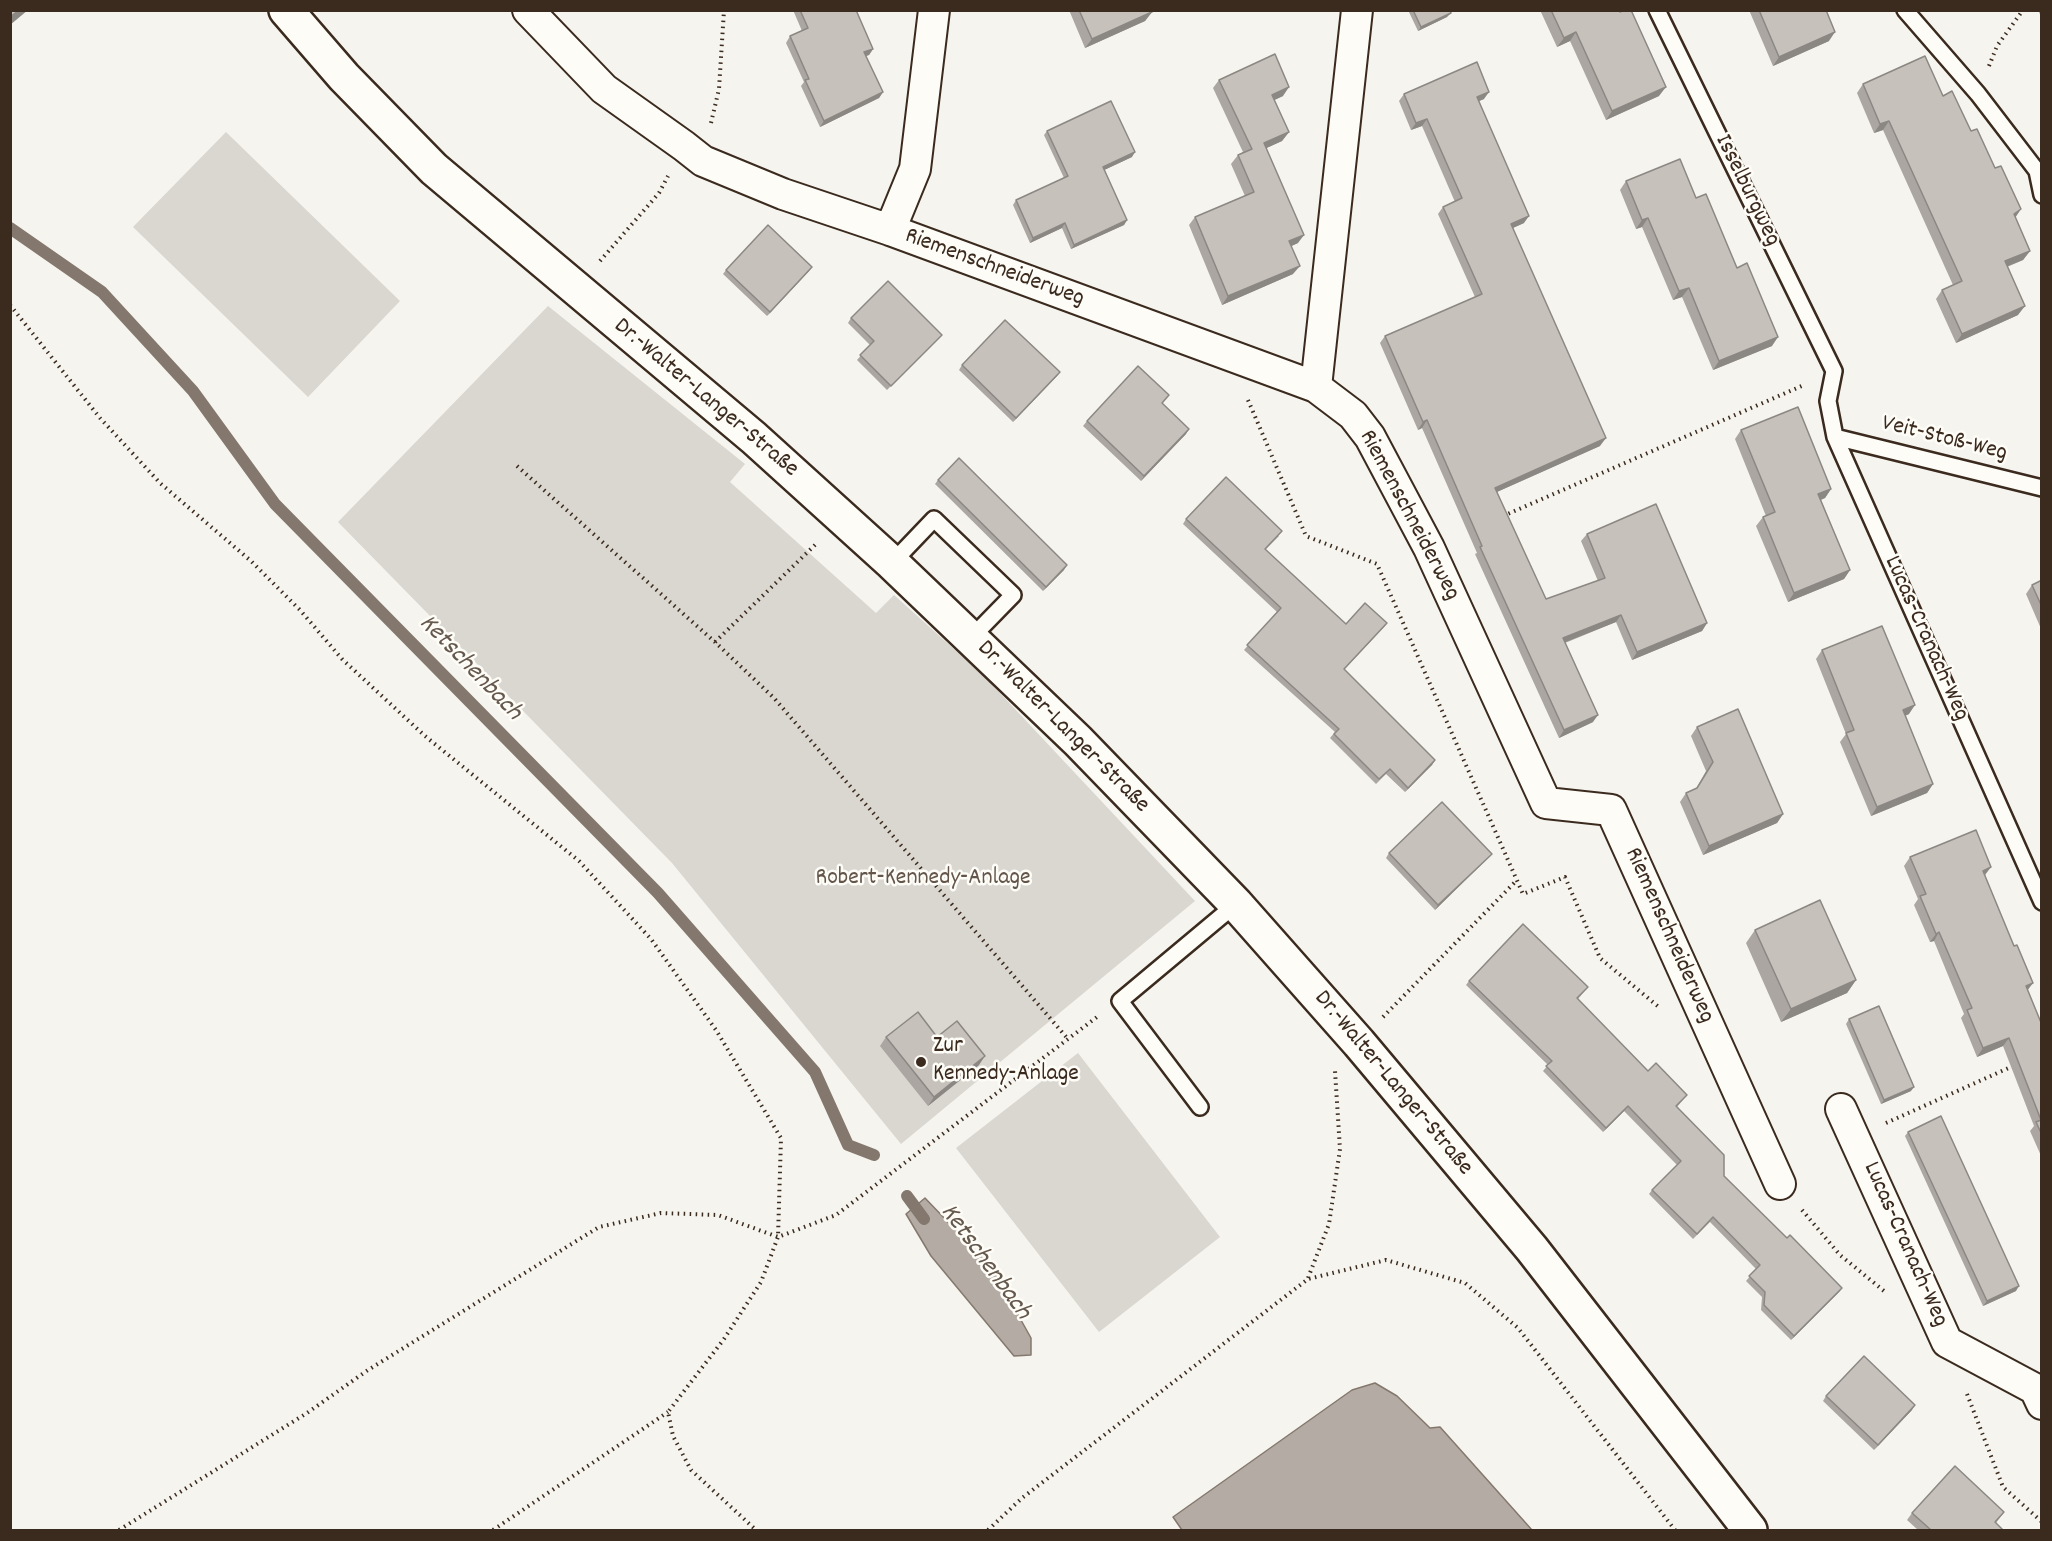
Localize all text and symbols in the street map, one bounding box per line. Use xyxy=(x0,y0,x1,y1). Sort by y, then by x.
street label: Isselburgweg xyxy=(1707,130,1785,252)
street label: Riemenschneiderweg xyxy=(900,223,1088,315)
street label: Dr.-Walter-Langer-Straße xyxy=(607,313,803,485)
street label: Veit-Stoß-Weg xyxy=(1878,411,2010,469)
street label: Riemenschneiderweg xyxy=(1351,426,1465,606)
street label: Lucas-Cranach-Weg xyxy=(1876,552,1974,726)
water label: Ketschenbach xyxy=(411,609,527,729)
street label: Dr.-Walter-Langer-Straße xyxy=(970,636,1154,820)
street label: Riemenschneiderweg xyxy=(1616,844,1720,1028)
park label: Robert-Kennedy-Anlage xyxy=(815,866,1031,894)
street label: Dr.-Walter-Langer-Straße xyxy=(1306,986,1478,1182)
place label: Zur Kennedy-Anlage xyxy=(933,1034,1079,1090)
marker: Zur Kennedy-Anlage xyxy=(914,1055,928,1069)
street label: Lucas-Cranach-Weg xyxy=(1855,1158,1953,1332)
water label: Ketschenbach xyxy=(932,1199,1036,1327)

